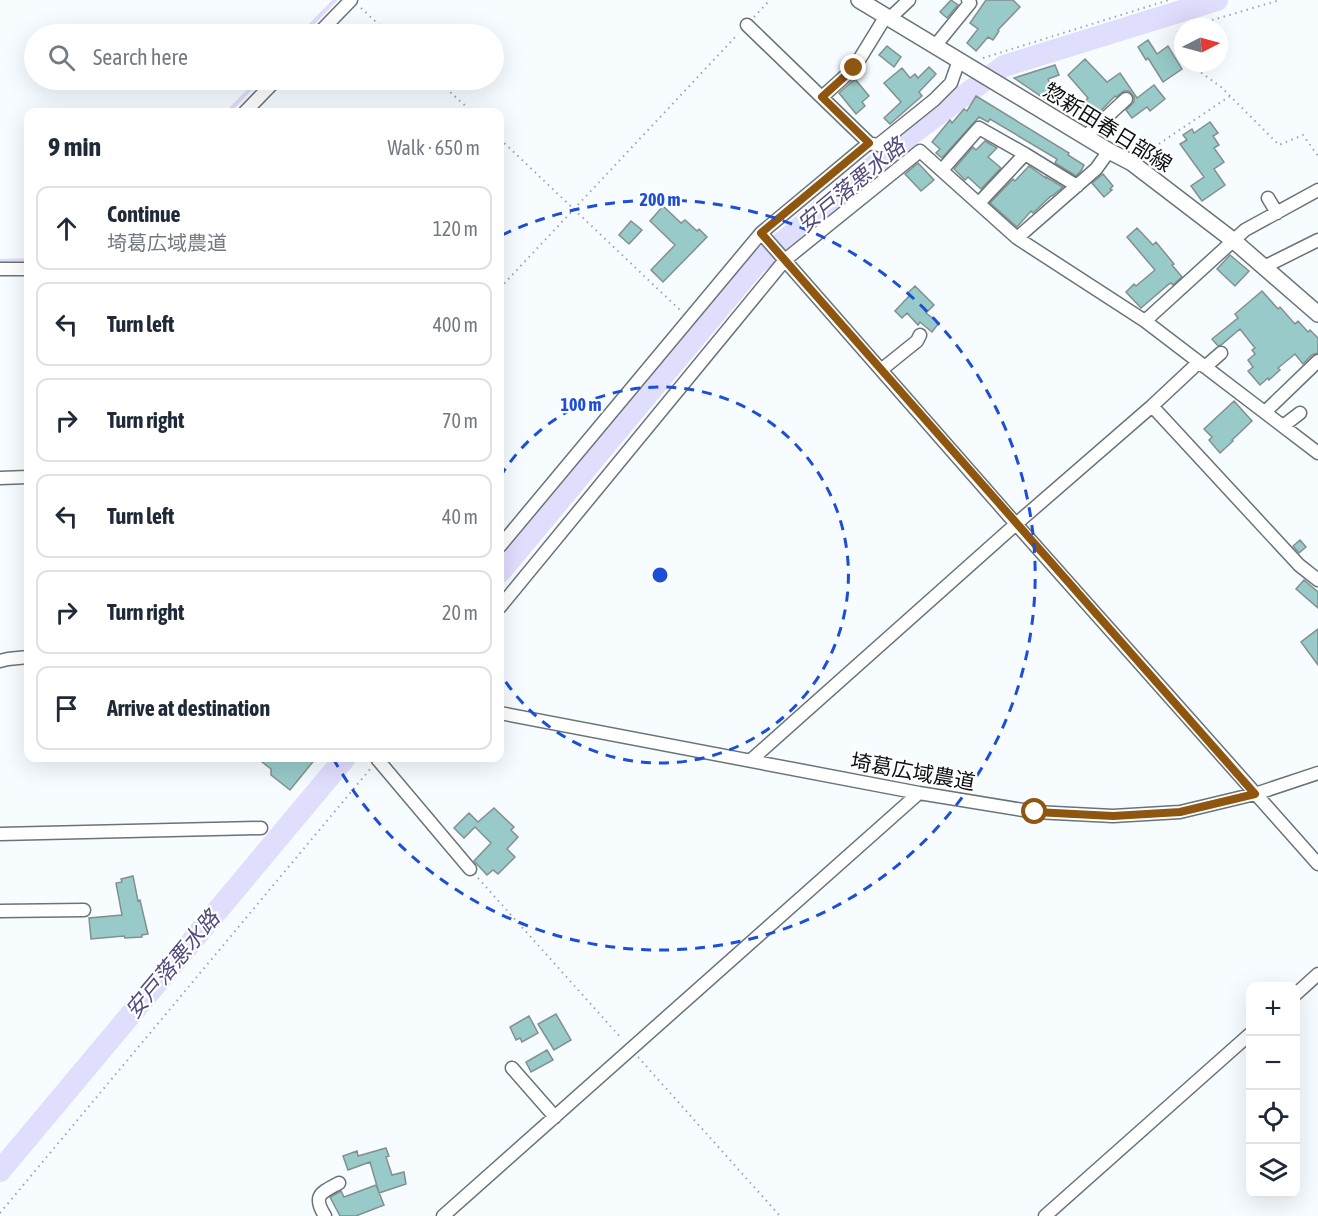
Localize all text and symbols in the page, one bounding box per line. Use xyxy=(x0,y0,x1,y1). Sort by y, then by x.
north arrow xyxy=(1174,18,1228,72)
search box xyxy=(24,24,504,90)
icon: search xyxy=(45,41,78,74)
text: Search here xyxy=(93,44,188,70)
route end xyxy=(840,54,866,80)
street label: 惣新田春日部線 xyxy=(1039,78,1177,176)
water label: 安戸落悪水路 xyxy=(792,131,911,237)
text: 9 min xyxy=(48,132,101,162)
text: Walk · 650 m xyxy=(388,136,480,159)
text: 200 m xyxy=(640,189,680,210)
text: Continue xyxy=(107,201,181,227)
icon: ahead xyxy=(50,212,83,245)
text: 120 m xyxy=(433,217,478,240)
text: 埼葛広域農道 xyxy=(107,231,227,254)
icon: left xyxy=(50,308,83,341)
text: Turn left xyxy=(107,311,174,337)
text: 400 m xyxy=(433,313,478,336)
text: 100 m xyxy=(561,394,601,415)
icon: right xyxy=(50,404,83,437)
text: Turn right xyxy=(107,407,184,433)
text: 70 m xyxy=(442,409,478,432)
icon: left xyxy=(50,500,83,533)
text: Turn left xyxy=(107,503,174,529)
text: 40 m xyxy=(442,505,478,528)
centre of rings xyxy=(650,565,670,585)
icon: right xyxy=(50,596,83,629)
text: Turn right xyxy=(107,599,184,625)
text: 20 m xyxy=(442,601,478,624)
icon: arrive xyxy=(50,692,83,725)
text: Arrive at destination xyxy=(107,695,270,721)
street label: 埼葛広域農道 xyxy=(849,748,977,794)
route start xyxy=(1021,798,1047,824)
water label: 安戸落悪水路 xyxy=(120,904,226,1023)
map controls xyxy=(1246,982,1300,1198)
button: + xyxy=(1246,982,1300,1036)
button: − xyxy=(1246,1036,1300,1090)
button: locate xyxy=(1246,1090,1300,1144)
button: layers xyxy=(1246,1144,1300,1198)

